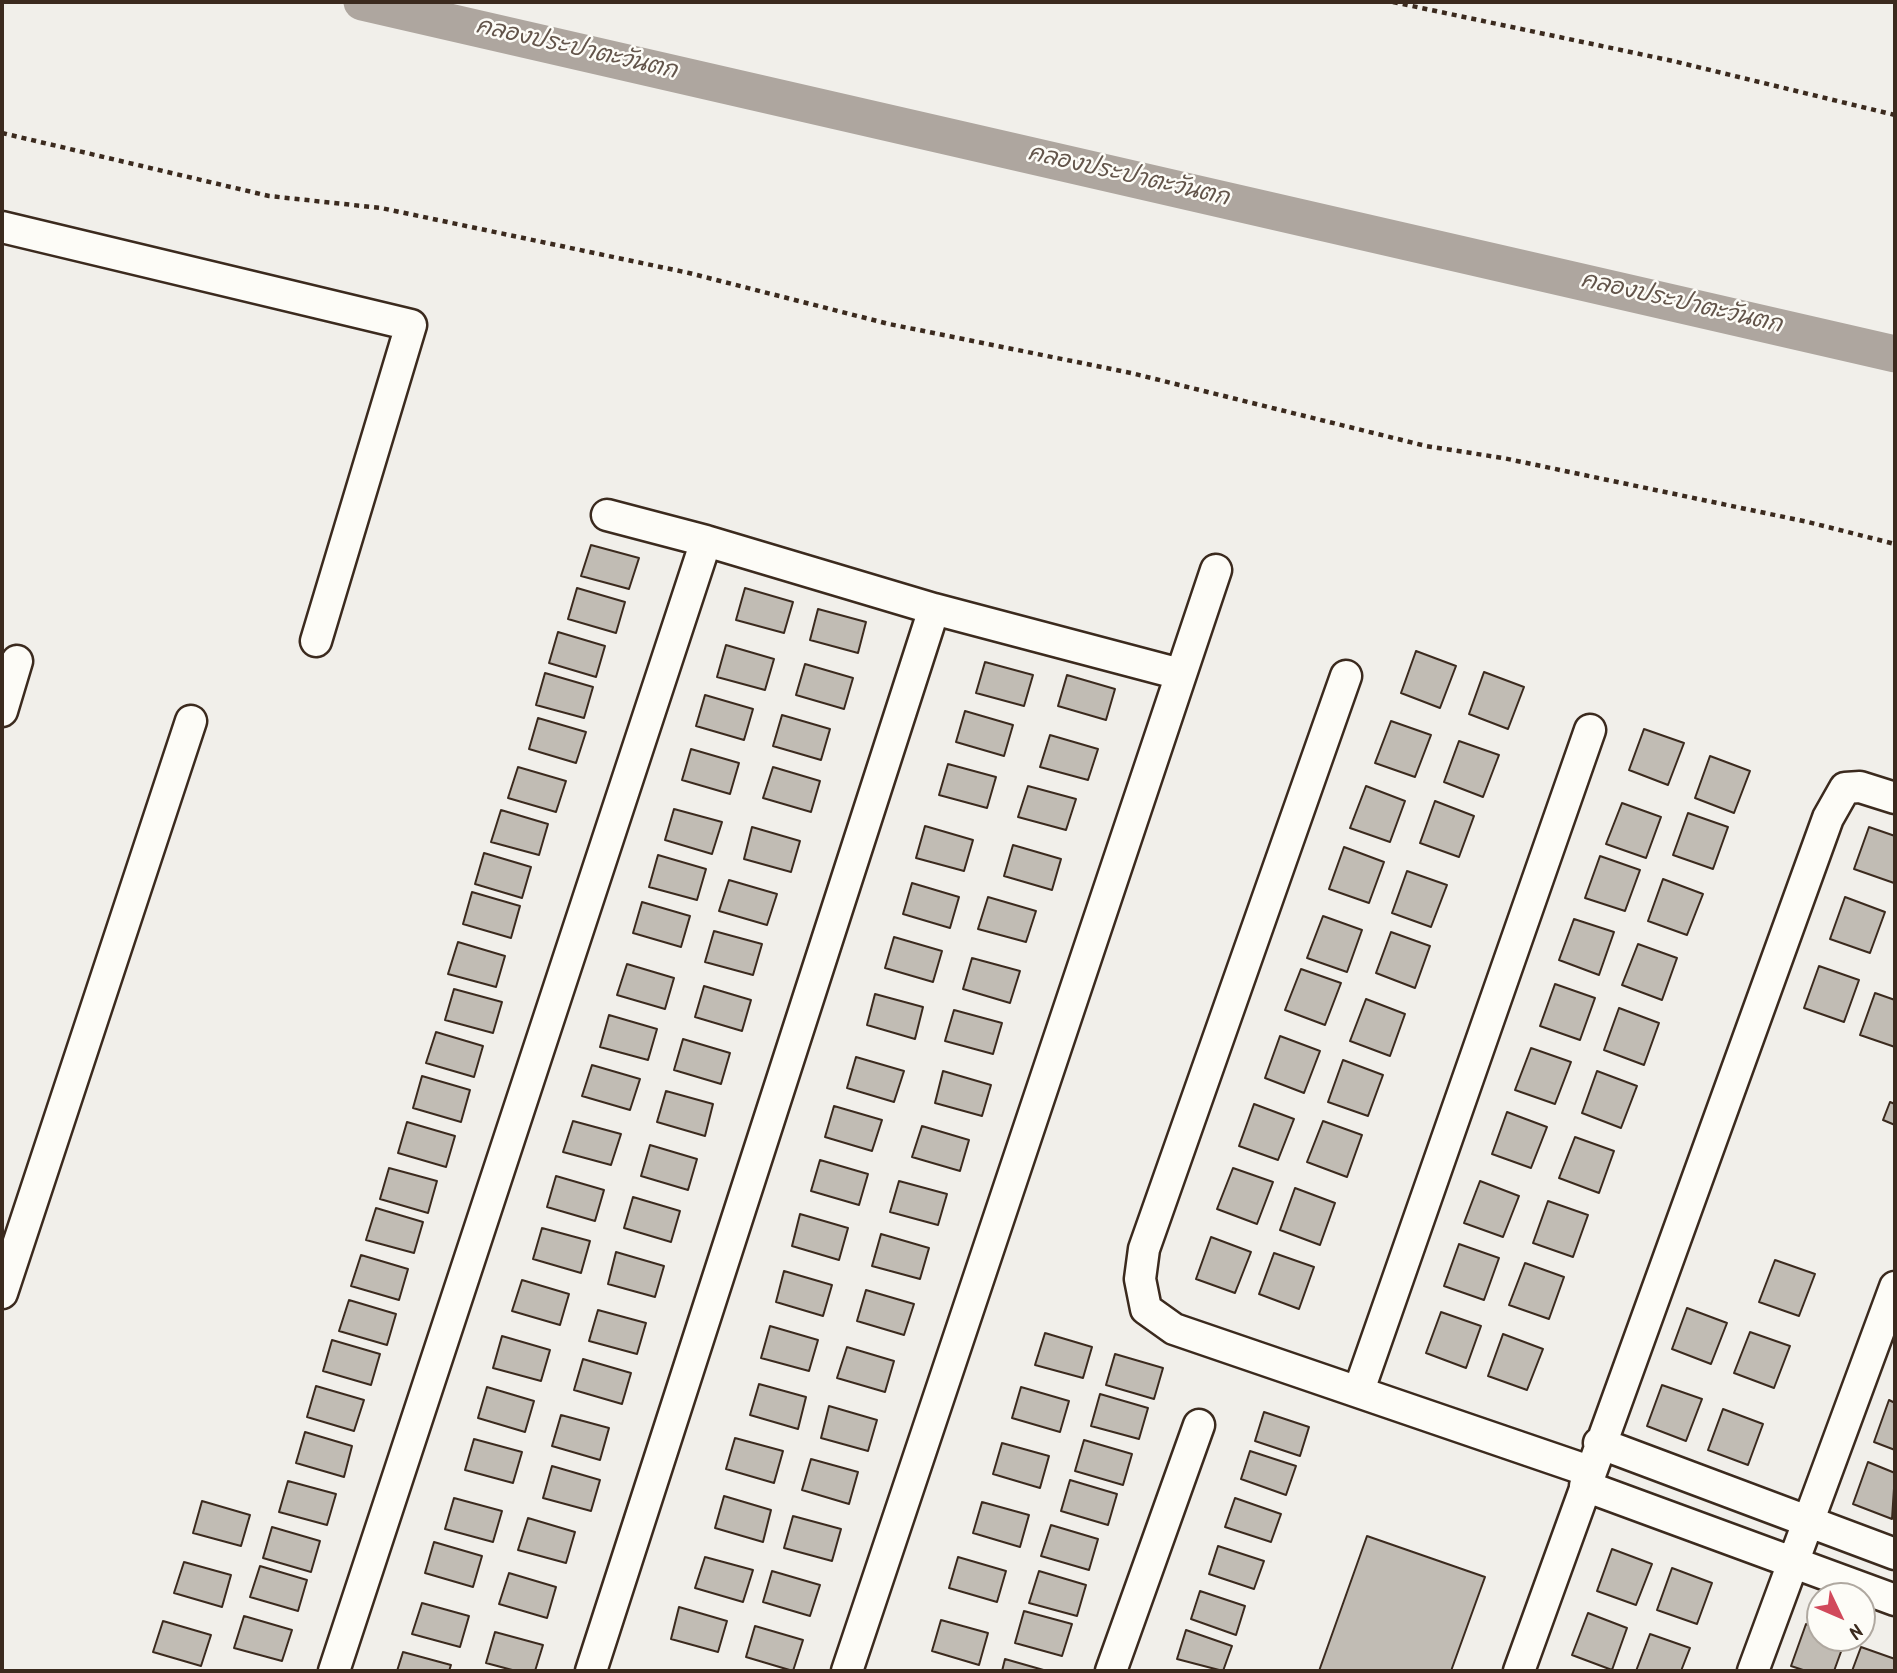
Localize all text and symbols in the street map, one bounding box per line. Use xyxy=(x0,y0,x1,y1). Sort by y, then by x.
water label: คลองประปาตะวันตก xyxy=(473,14,679,88)
water label: คลองประปาตะวันตก xyxy=(1025,141,1231,215)
water label: คลองประปาตะวันตก xyxy=(1578,268,1784,342)
north arrow xyxy=(1806,1582,1876,1652)
text: N xyxy=(1840,1615,1870,1645)

